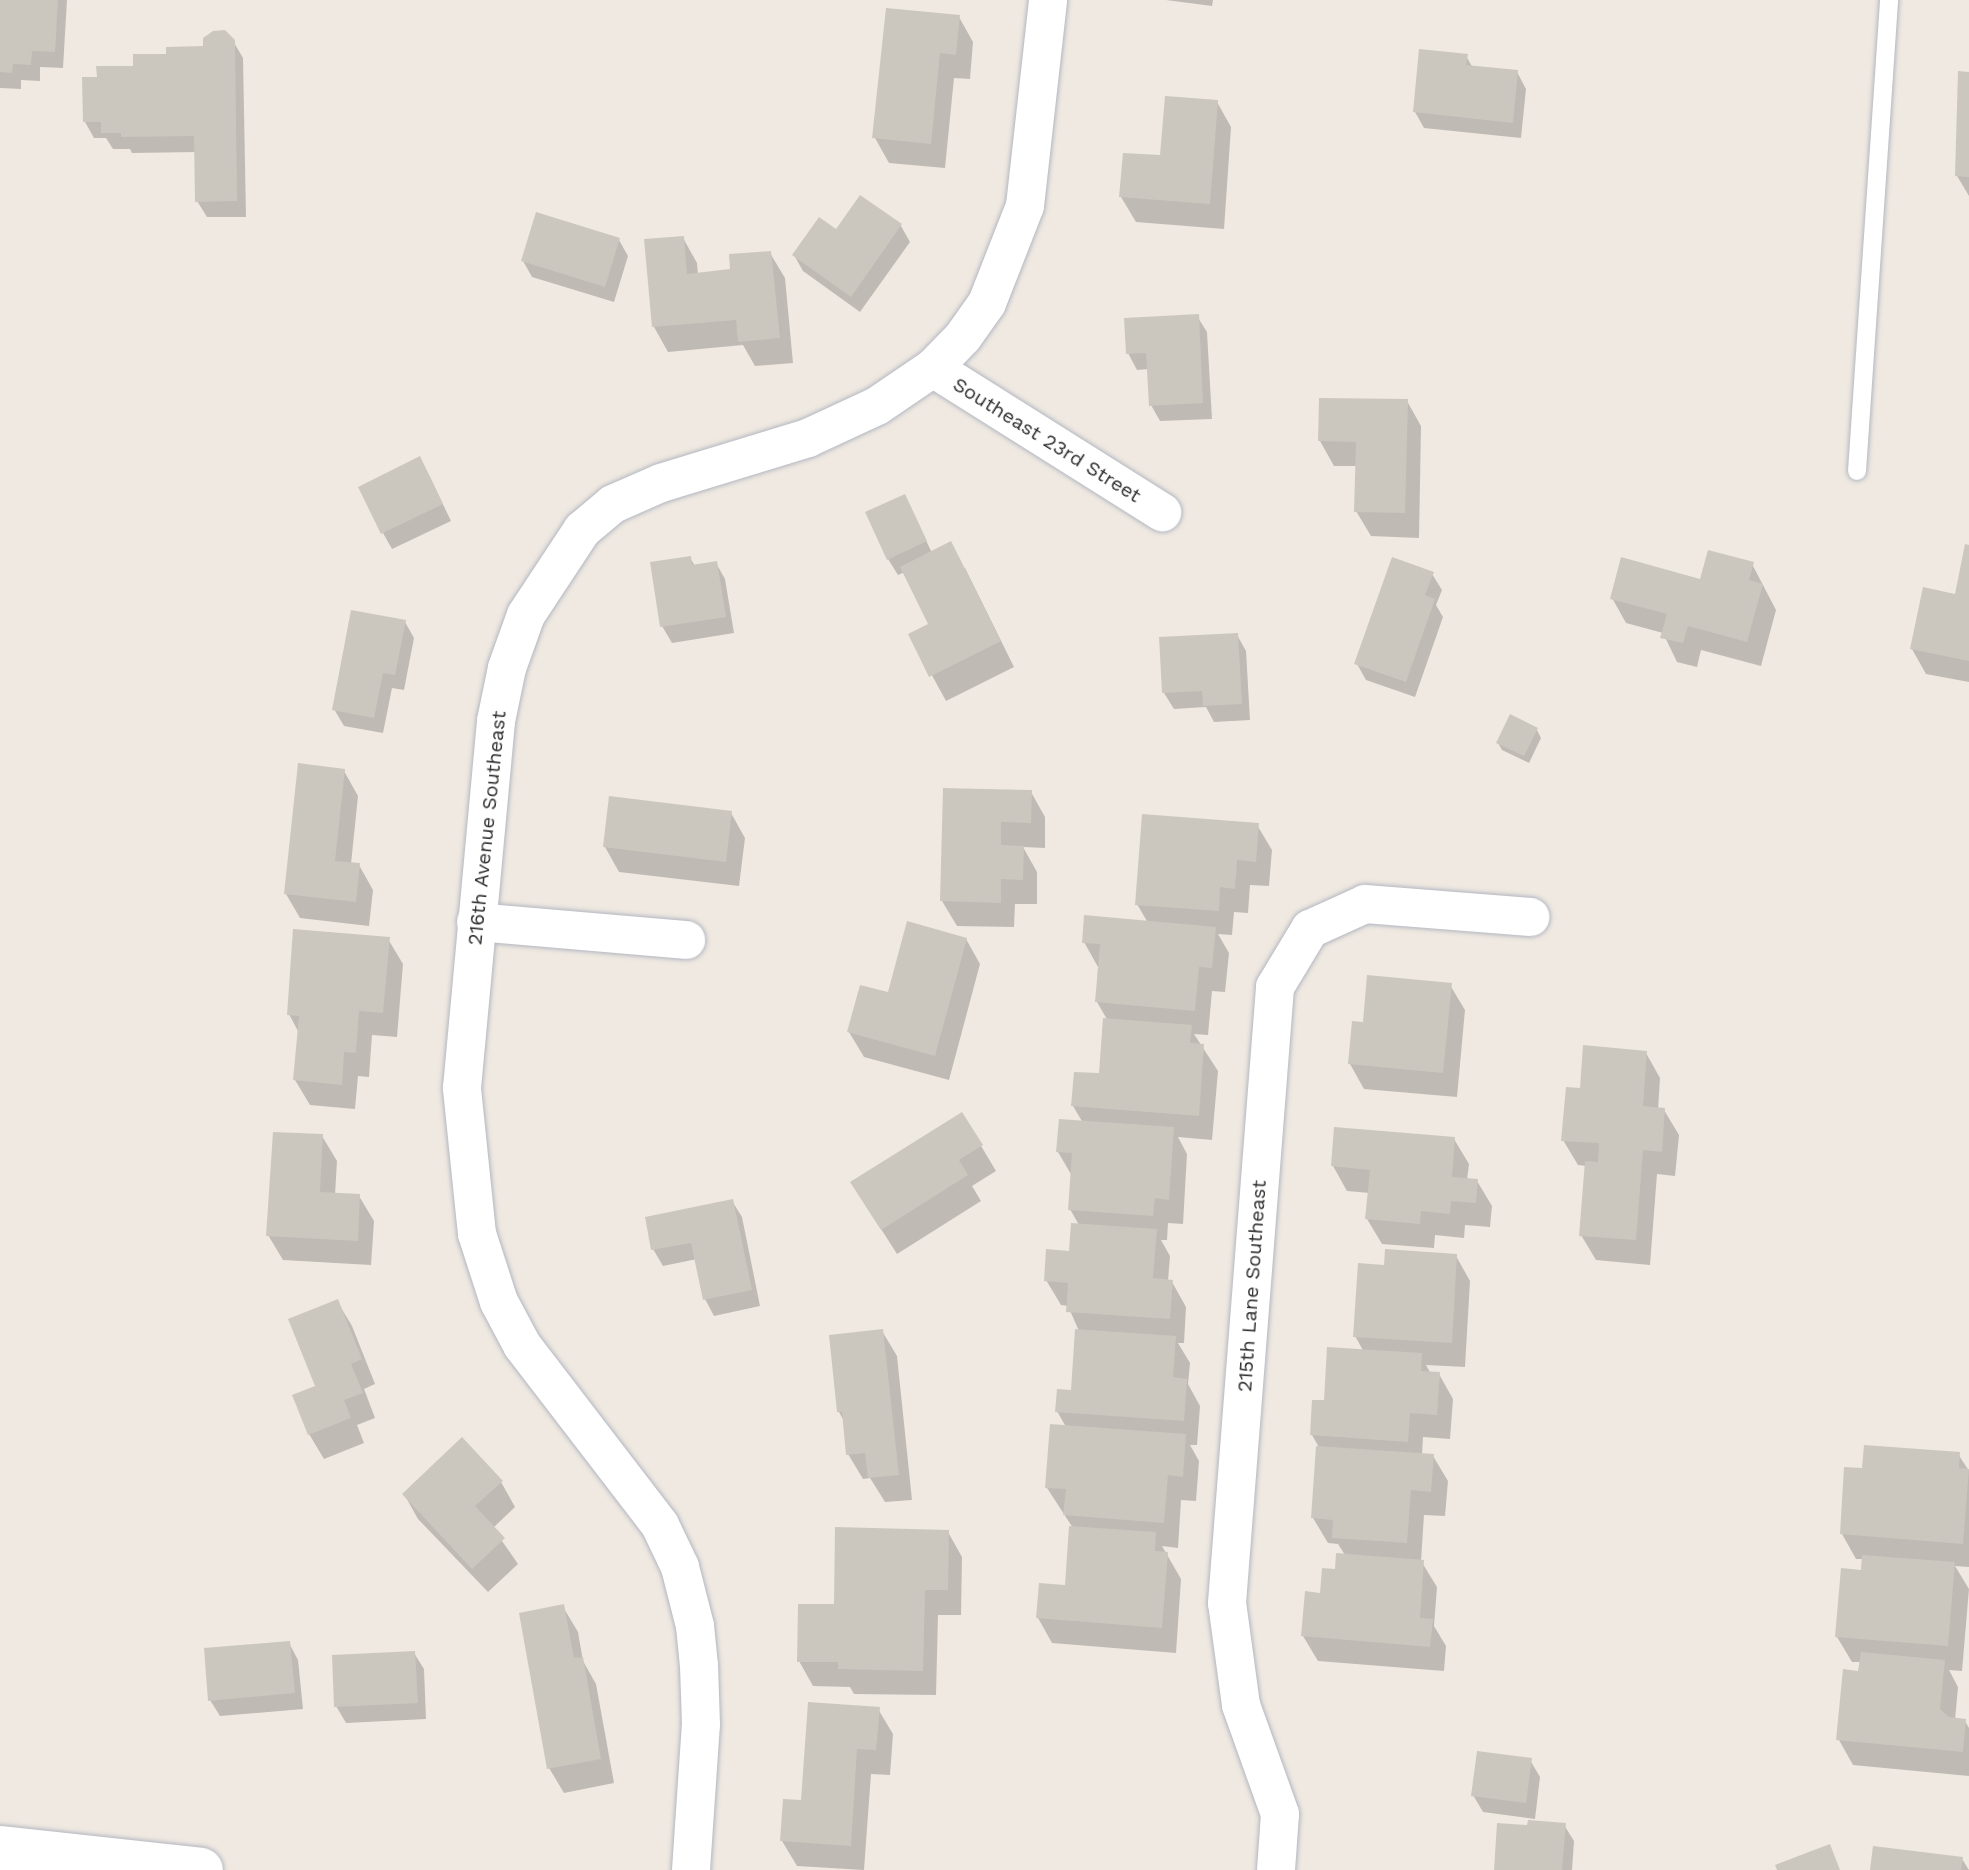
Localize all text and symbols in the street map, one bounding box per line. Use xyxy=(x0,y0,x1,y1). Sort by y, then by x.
street label: Southeast 23rd Street xyxy=(949,372,1145,508)
street label: 216th Avenue Southeast xyxy=(463,709,511,947)
street label: 215th Lane Southeast xyxy=(1233,1179,1271,1393)

